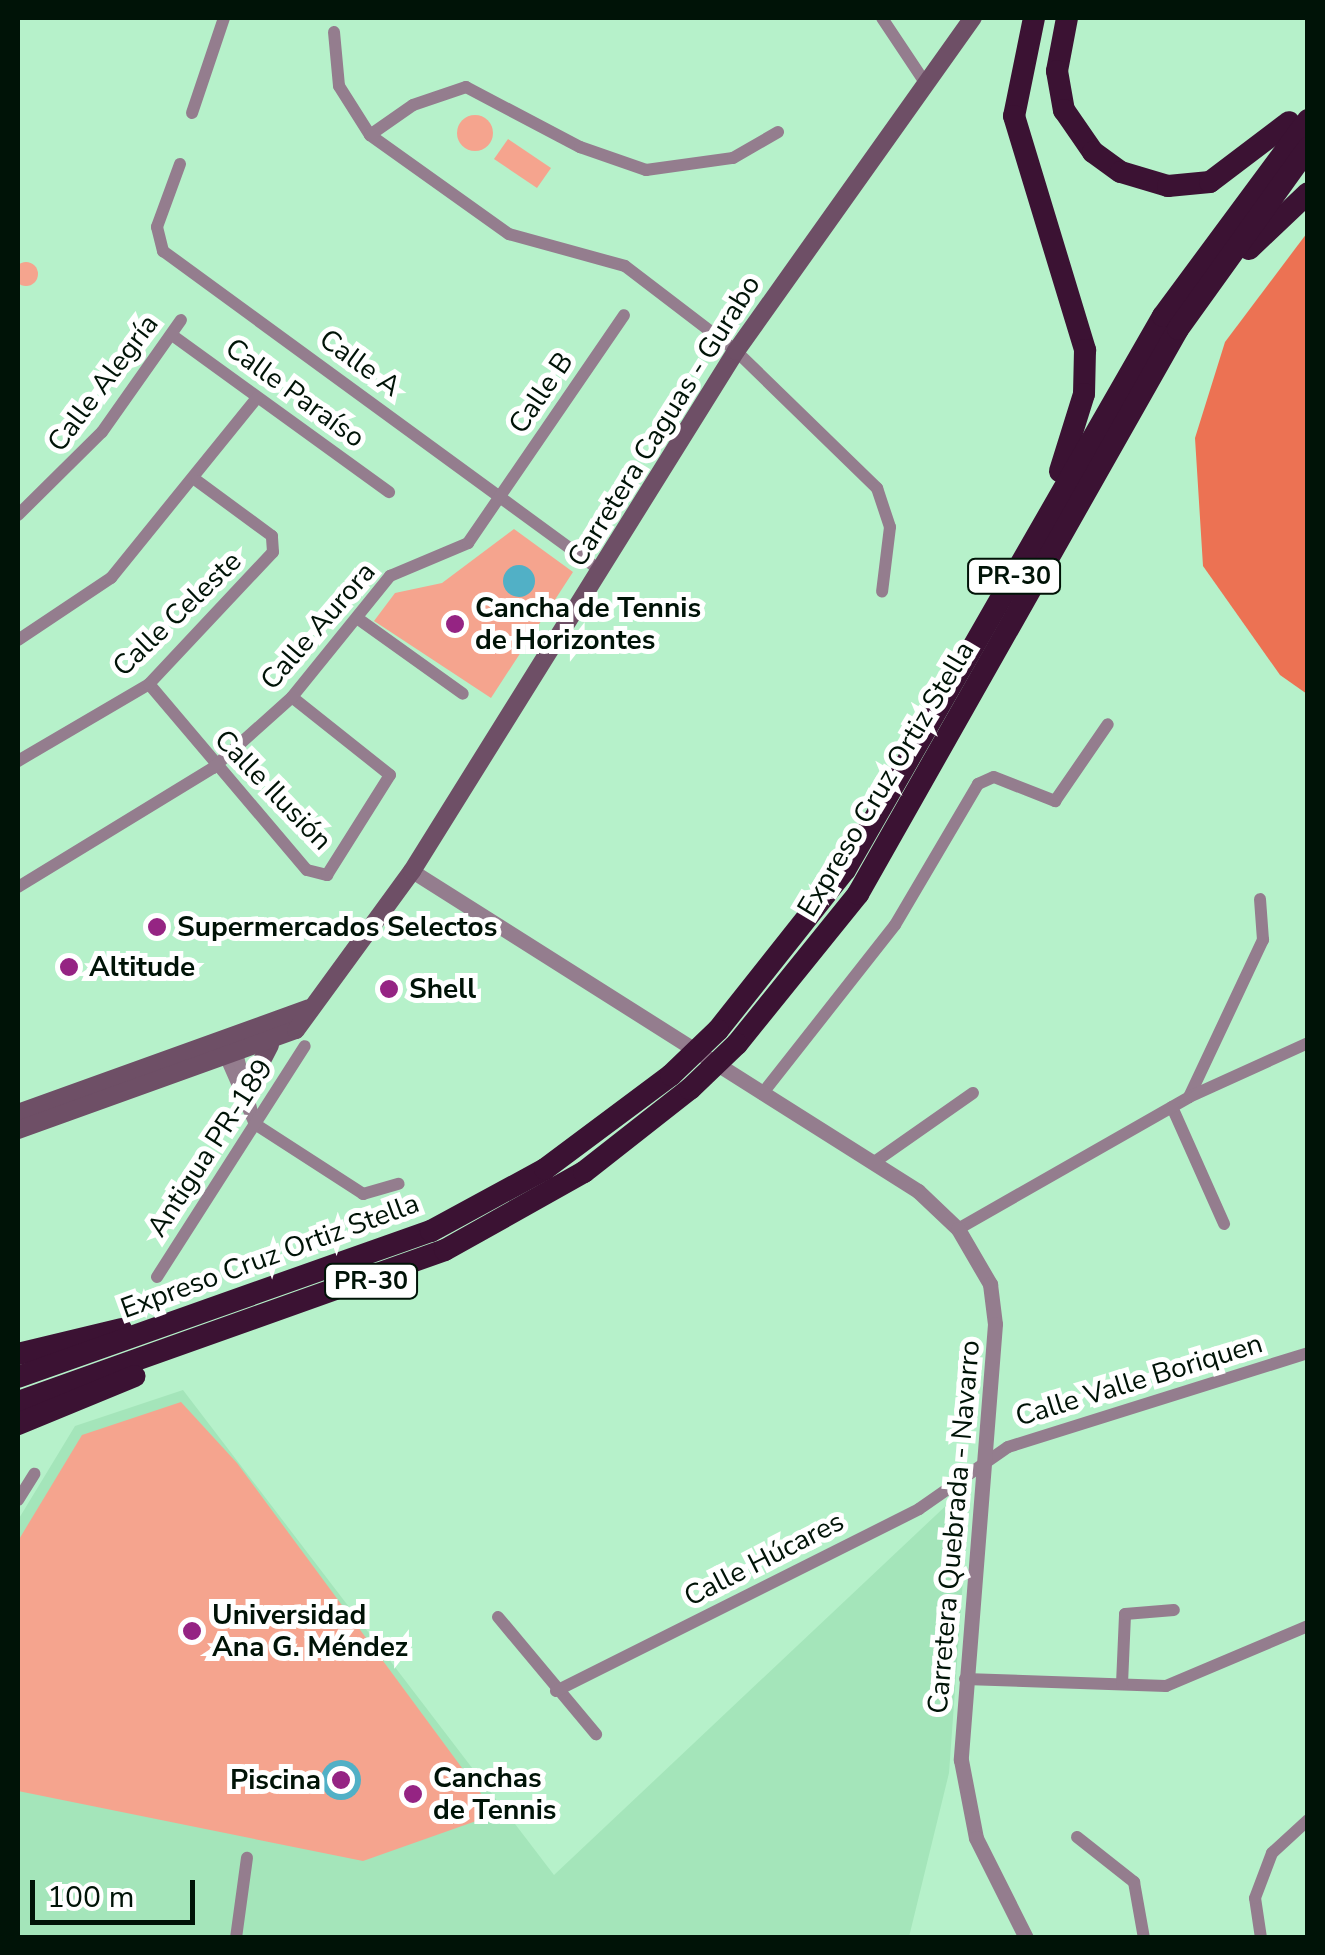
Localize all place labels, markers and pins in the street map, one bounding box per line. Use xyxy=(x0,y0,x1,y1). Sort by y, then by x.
place label: Cancha de Tennis de Horizontes xyxy=(475,591,701,657)
marker: Cancha de Tennis de Horizontes xyxy=(444,613,466,635)
place label: Supermercados Selectos xyxy=(177,910,497,944)
marker: Supermercados Selectos xyxy=(146,916,168,938)
place label: Altitude xyxy=(89,950,195,984)
marker: Altitude xyxy=(58,956,80,978)
place label: Shell xyxy=(409,972,476,1006)
marker: Shell xyxy=(378,978,400,1000)
place label: Universidad Ana G. Méndez xyxy=(212,1598,408,1664)
marker: Universidad Ana G. Méndez xyxy=(181,1620,203,1642)
place label: Canchas de Tennis xyxy=(433,1761,556,1827)
place label: Piscina xyxy=(230,1763,321,1797)
marker: Piscina xyxy=(330,1769,352,1791)
marker: Canchas de Tennis xyxy=(402,1783,424,1805)

